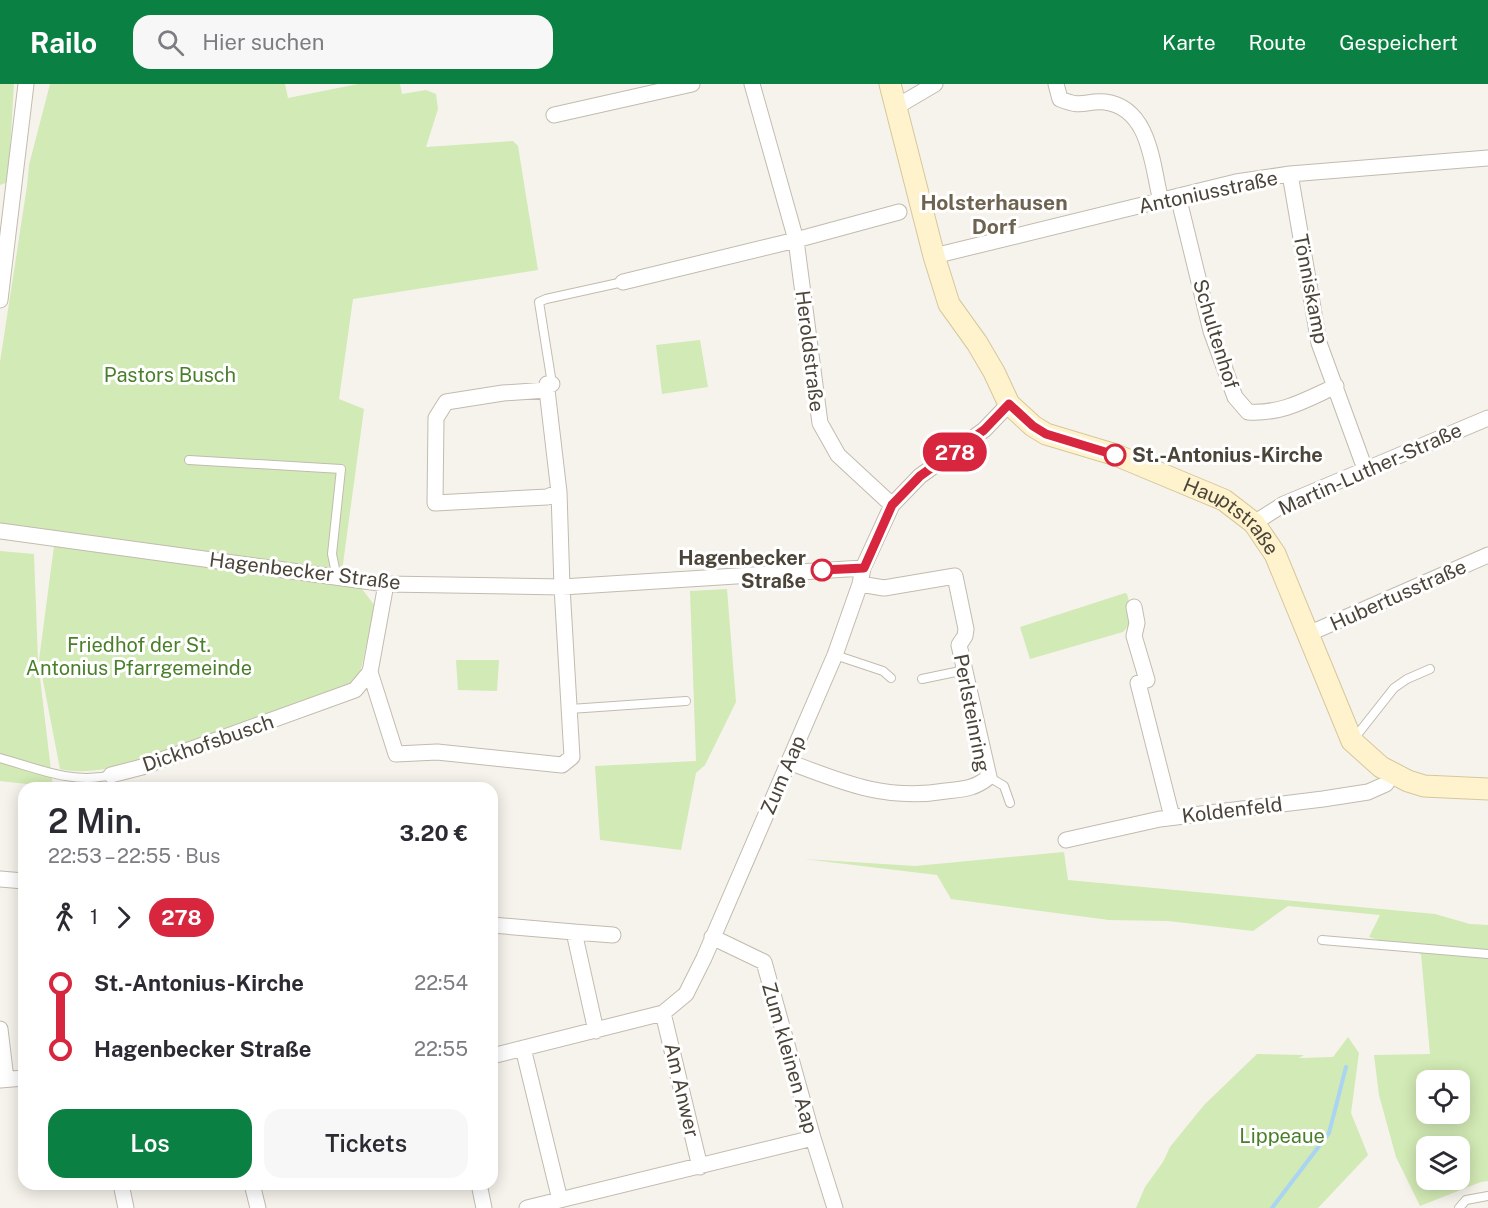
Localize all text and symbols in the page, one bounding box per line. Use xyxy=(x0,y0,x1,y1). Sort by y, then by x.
search box xyxy=(133,15,553,69)
text: Railo xyxy=(30,26,97,59)
icon: search xyxy=(154,26,187,59)
text: Hier suchen xyxy=(202,29,324,55)
text: Karte xyxy=(1162,30,1216,55)
text: Route xyxy=(1249,30,1306,55)
text: Gespeichert xyxy=(1339,30,1458,55)
street label: Antoniusstraße xyxy=(1136,166,1280,218)
district label: Holsterhausen Dorf xyxy=(920,190,1068,239)
street label: Tönniskamp xyxy=(1289,232,1333,346)
street label: Schultenhof xyxy=(1188,276,1244,392)
street label: Heroldstraße xyxy=(791,289,829,413)
park label: Pastors Busch xyxy=(104,363,236,387)
street label: Martin-Luther-Straße xyxy=(1274,418,1466,520)
line badge: 278 xyxy=(920,432,990,472)
text: 278 xyxy=(935,440,975,465)
place label: St.-Antonius-Kirche xyxy=(1132,443,1323,467)
marker: St.-Antonius-Kirche xyxy=(1104,444,1126,466)
street label: Hauptstraße xyxy=(1180,472,1284,559)
place label: Hagenbecker Straße xyxy=(678,546,806,593)
street label: Hagenbecker Straße xyxy=(208,547,402,595)
street label: Hubertusstraße xyxy=(1326,554,1470,636)
marker: Hagenbecker Straße xyxy=(811,559,833,581)
park label: Friedhof der St. Antonius Pfarrgemeinde xyxy=(26,633,252,680)
street label: Perlsteinring xyxy=(949,652,995,774)
street label: Dickhofsbusch xyxy=(139,709,277,777)
street label: Zum Aap xyxy=(756,732,810,818)
street label: Koldenfeld xyxy=(1180,792,1284,828)
text: 2 Min. xyxy=(48,802,142,840)
text: 3.20 € xyxy=(400,820,468,846)
text: 22:53 – 22:55 · Bus xyxy=(48,844,220,868)
icon: walk xyxy=(48,901,81,934)
icon: forward xyxy=(107,901,140,934)
text: 1 xyxy=(90,905,98,929)
text: 278 xyxy=(161,905,202,930)
text: St.-Antonius-Kirche xyxy=(94,970,304,996)
text: 22:54 xyxy=(414,971,468,995)
street label: Zum kleinen Aap xyxy=(757,980,823,1136)
text: Hagenbecker Straße xyxy=(94,1036,311,1062)
text: 22:55 xyxy=(414,1037,468,1061)
street label: Am Anwer xyxy=(659,1040,705,1140)
map controls xyxy=(1416,1070,1470,1190)
button: locate xyxy=(1416,1070,1470,1124)
button: Los xyxy=(48,1109,252,1178)
button: Tickets xyxy=(264,1109,468,1178)
park label: Lippeaue xyxy=(1239,1124,1325,1148)
button: layers xyxy=(1416,1136,1470,1190)

